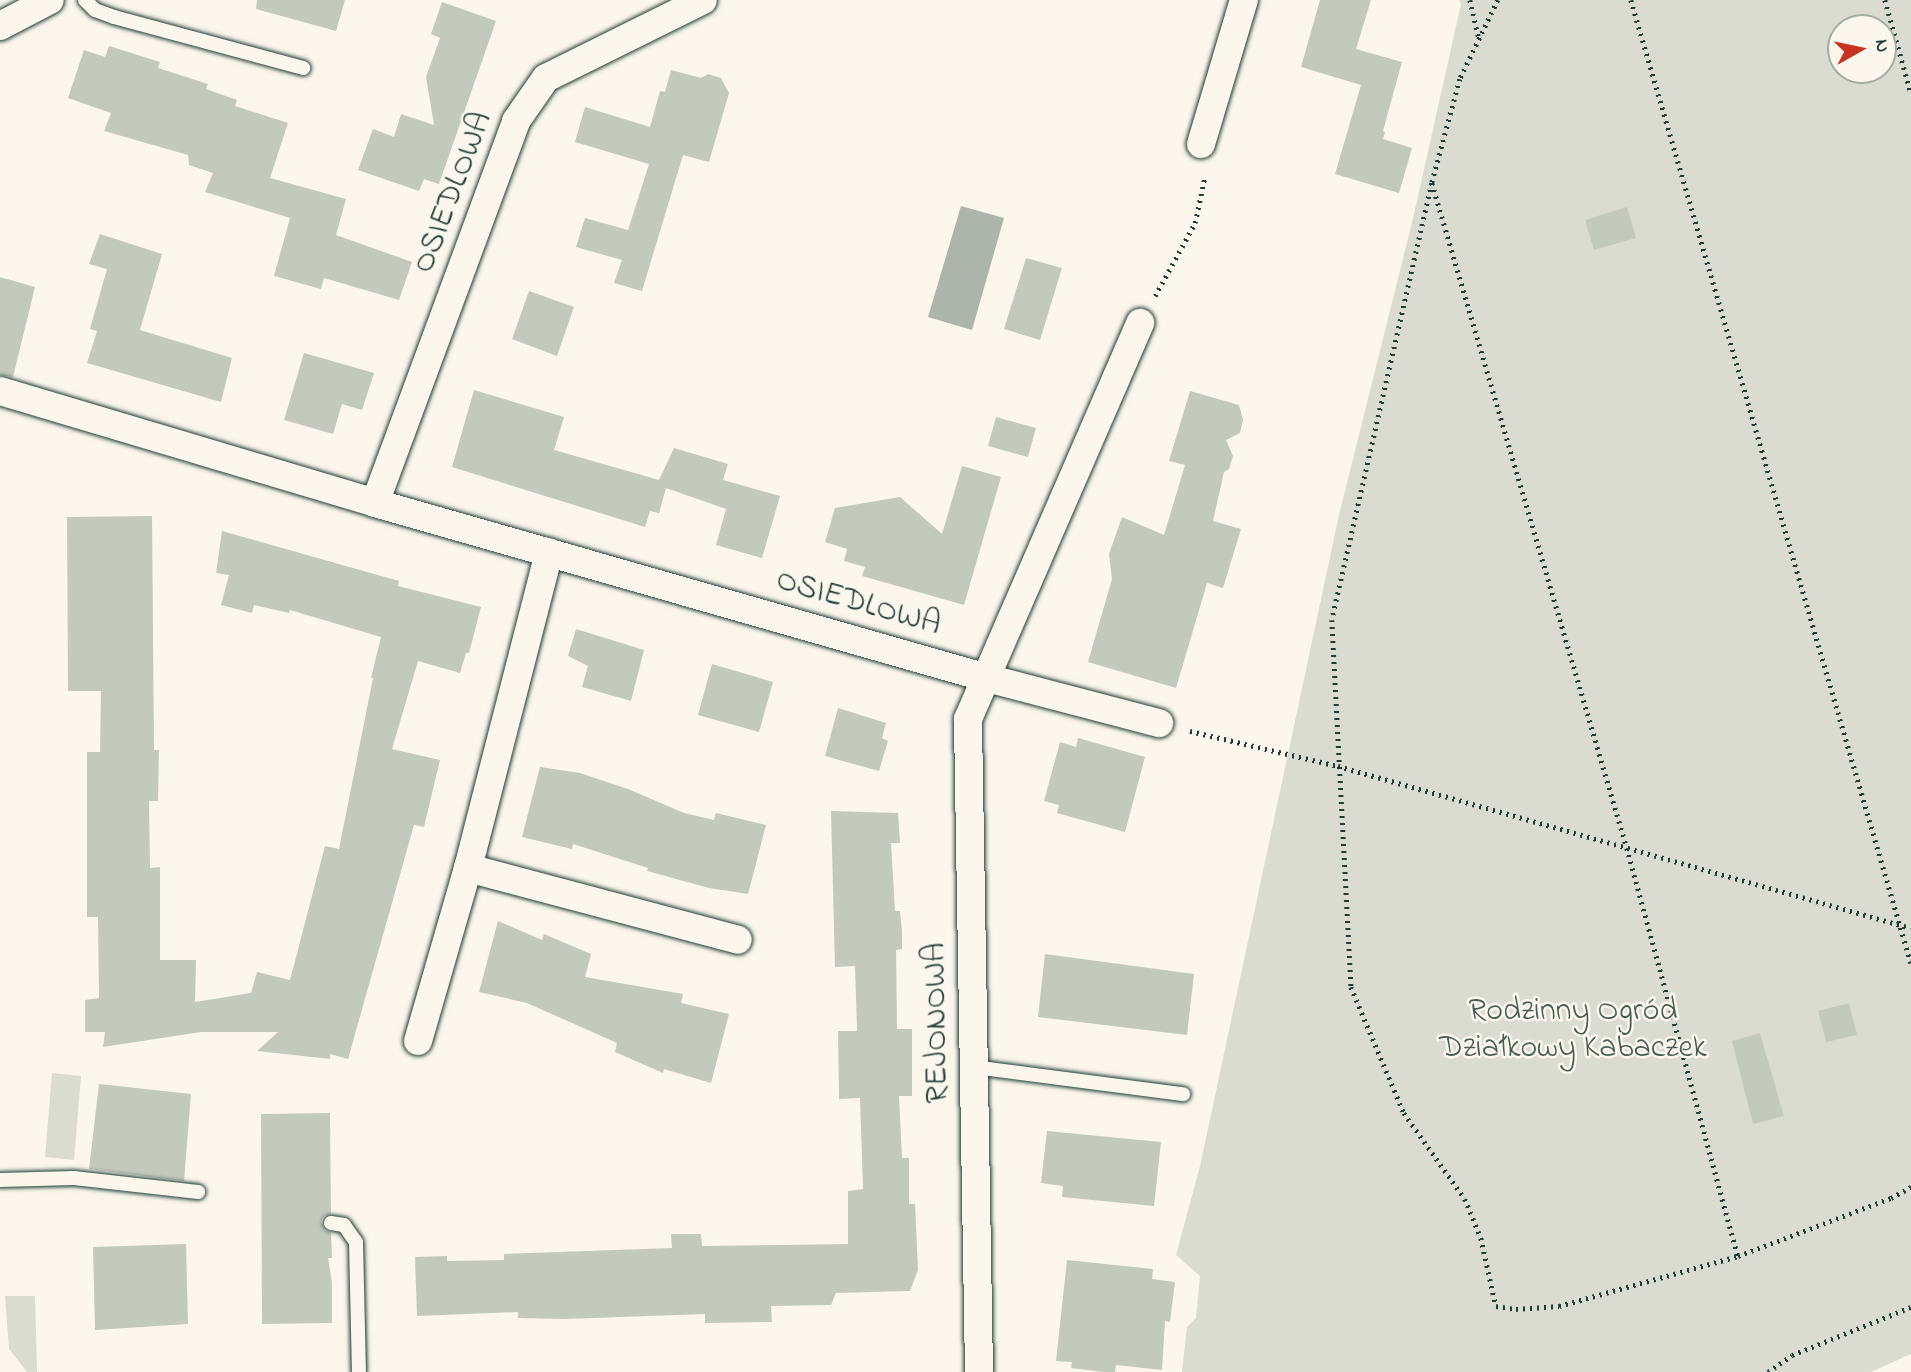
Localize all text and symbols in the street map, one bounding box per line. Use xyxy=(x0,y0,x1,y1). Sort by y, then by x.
north arrow xyxy=(1827,14,1897,84)
text: N xyxy=(1867,37,1896,54)
street label: OSIEDLOWA xyxy=(406,107,502,279)
street label: OSIEDLOWA xyxy=(771,562,945,646)
street label: REJONOWA xyxy=(917,942,959,1104)
park label: Rodzinny Ogród Działkowy Kabaczek xyxy=(1439,994,1707,1069)

